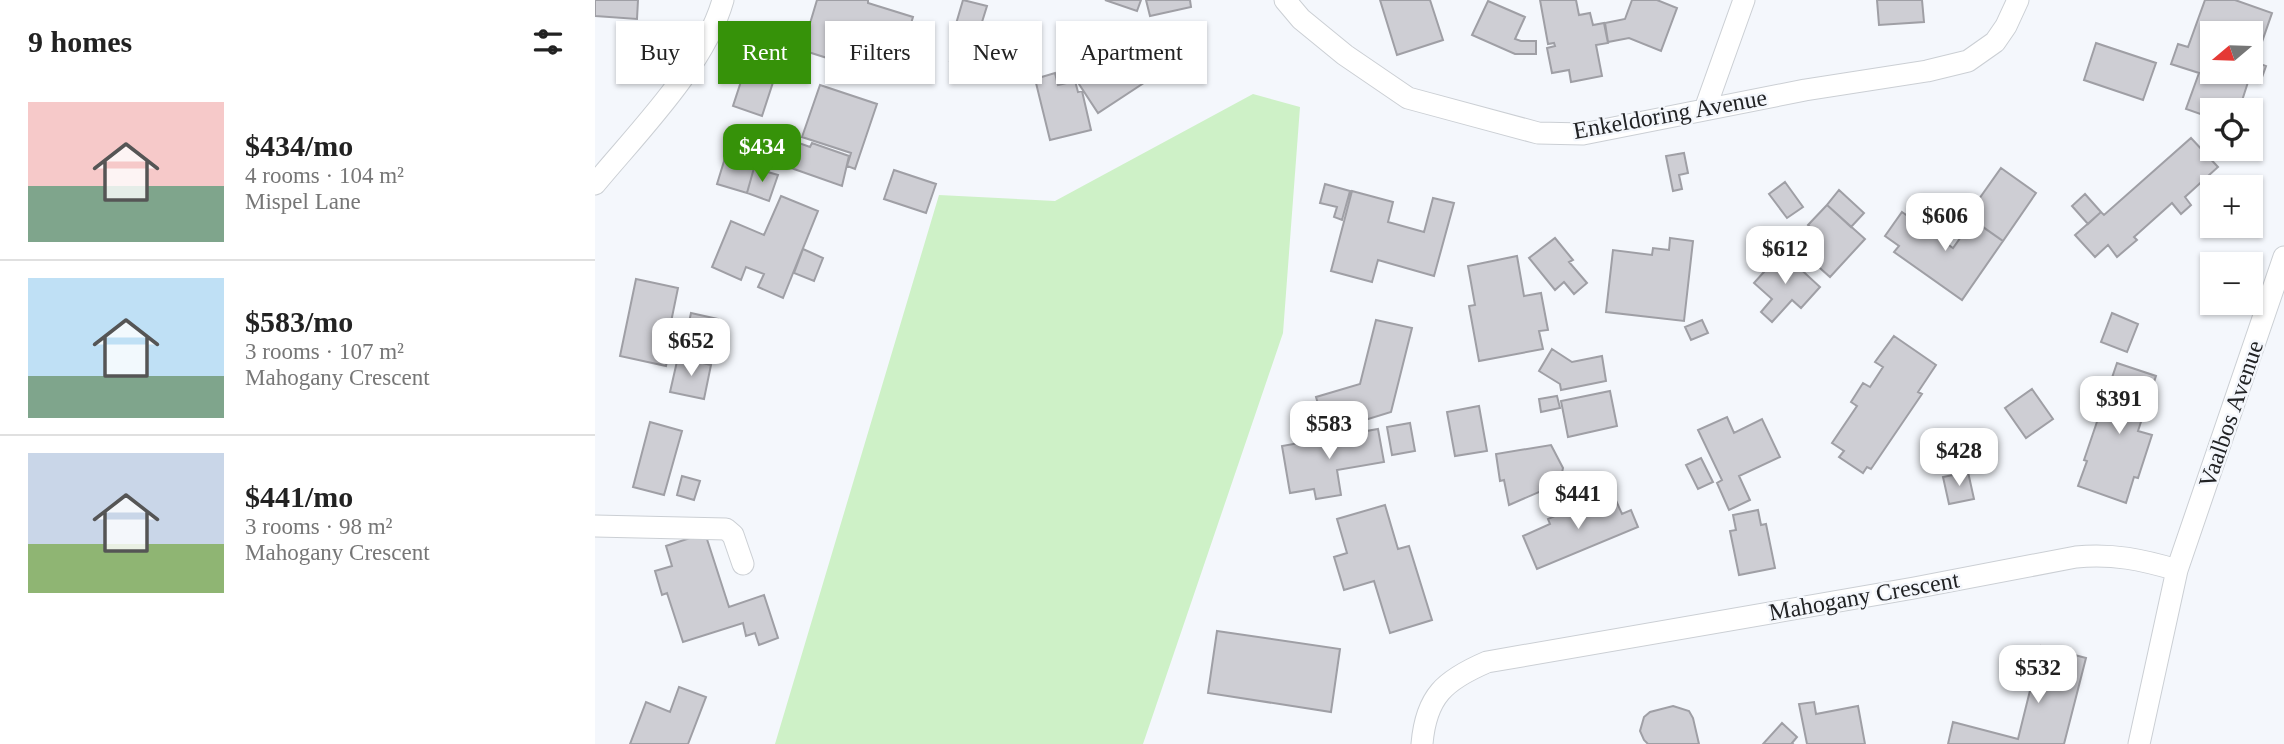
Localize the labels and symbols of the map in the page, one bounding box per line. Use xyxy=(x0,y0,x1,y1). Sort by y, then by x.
north arrow xyxy=(2200,21,2263,84)
street label: Enkeldoring Avenue xyxy=(1571,84,1769,144)
pin: $434 xyxy=(721,124,803,184)
pin: $606 xyxy=(1904,194,1986,253)
pin: $612 xyxy=(1744,226,1826,286)
pin: $652 xyxy=(650,318,732,378)
street label: Vaalbos Avenue xyxy=(2194,337,2268,491)
pin: $391 xyxy=(2078,376,2160,436)
pin: $583 xyxy=(1288,402,1370,461)
pin: $428 xyxy=(1918,428,2000,488)
pin: $441 xyxy=(1537,472,1619,531)
street label: Mahogany Crescent xyxy=(1767,566,1961,626)
pin: $532 xyxy=(1997,646,2079,705)

